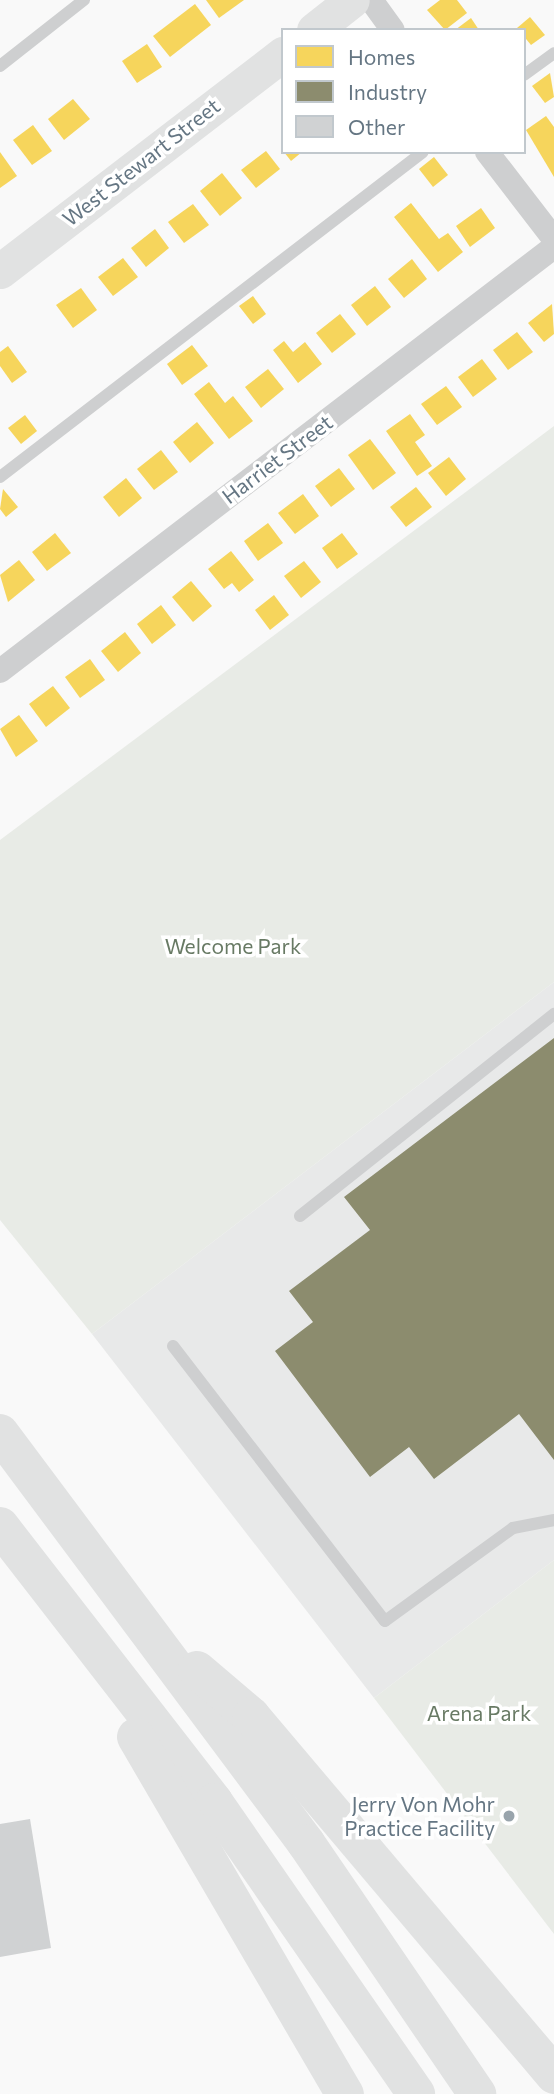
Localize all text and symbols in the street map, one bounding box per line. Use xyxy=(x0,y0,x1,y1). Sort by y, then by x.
legend xyxy=(281,28,526,154)
text: Homes xyxy=(348,44,415,69)
text: Industry xyxy=(348,79,427,104)
street label: West Stewart Street xyxy=(57,93,225,231)
text: Other xyxy=(348,114,405,139)
street label: Harriet Street xyxy=(217,409,337,509)
park label: Welcome Park xyxy=(165,933,301,959)
park label: Arena Park xyxy=(427,1700,531,1726)
place label: Jerry Von Mohr Practice Facility xyxy=(344,1791,495,1841)
marker: Jerry Von Mohr Practice Facility xyxy=(501,1808,517,1824)

